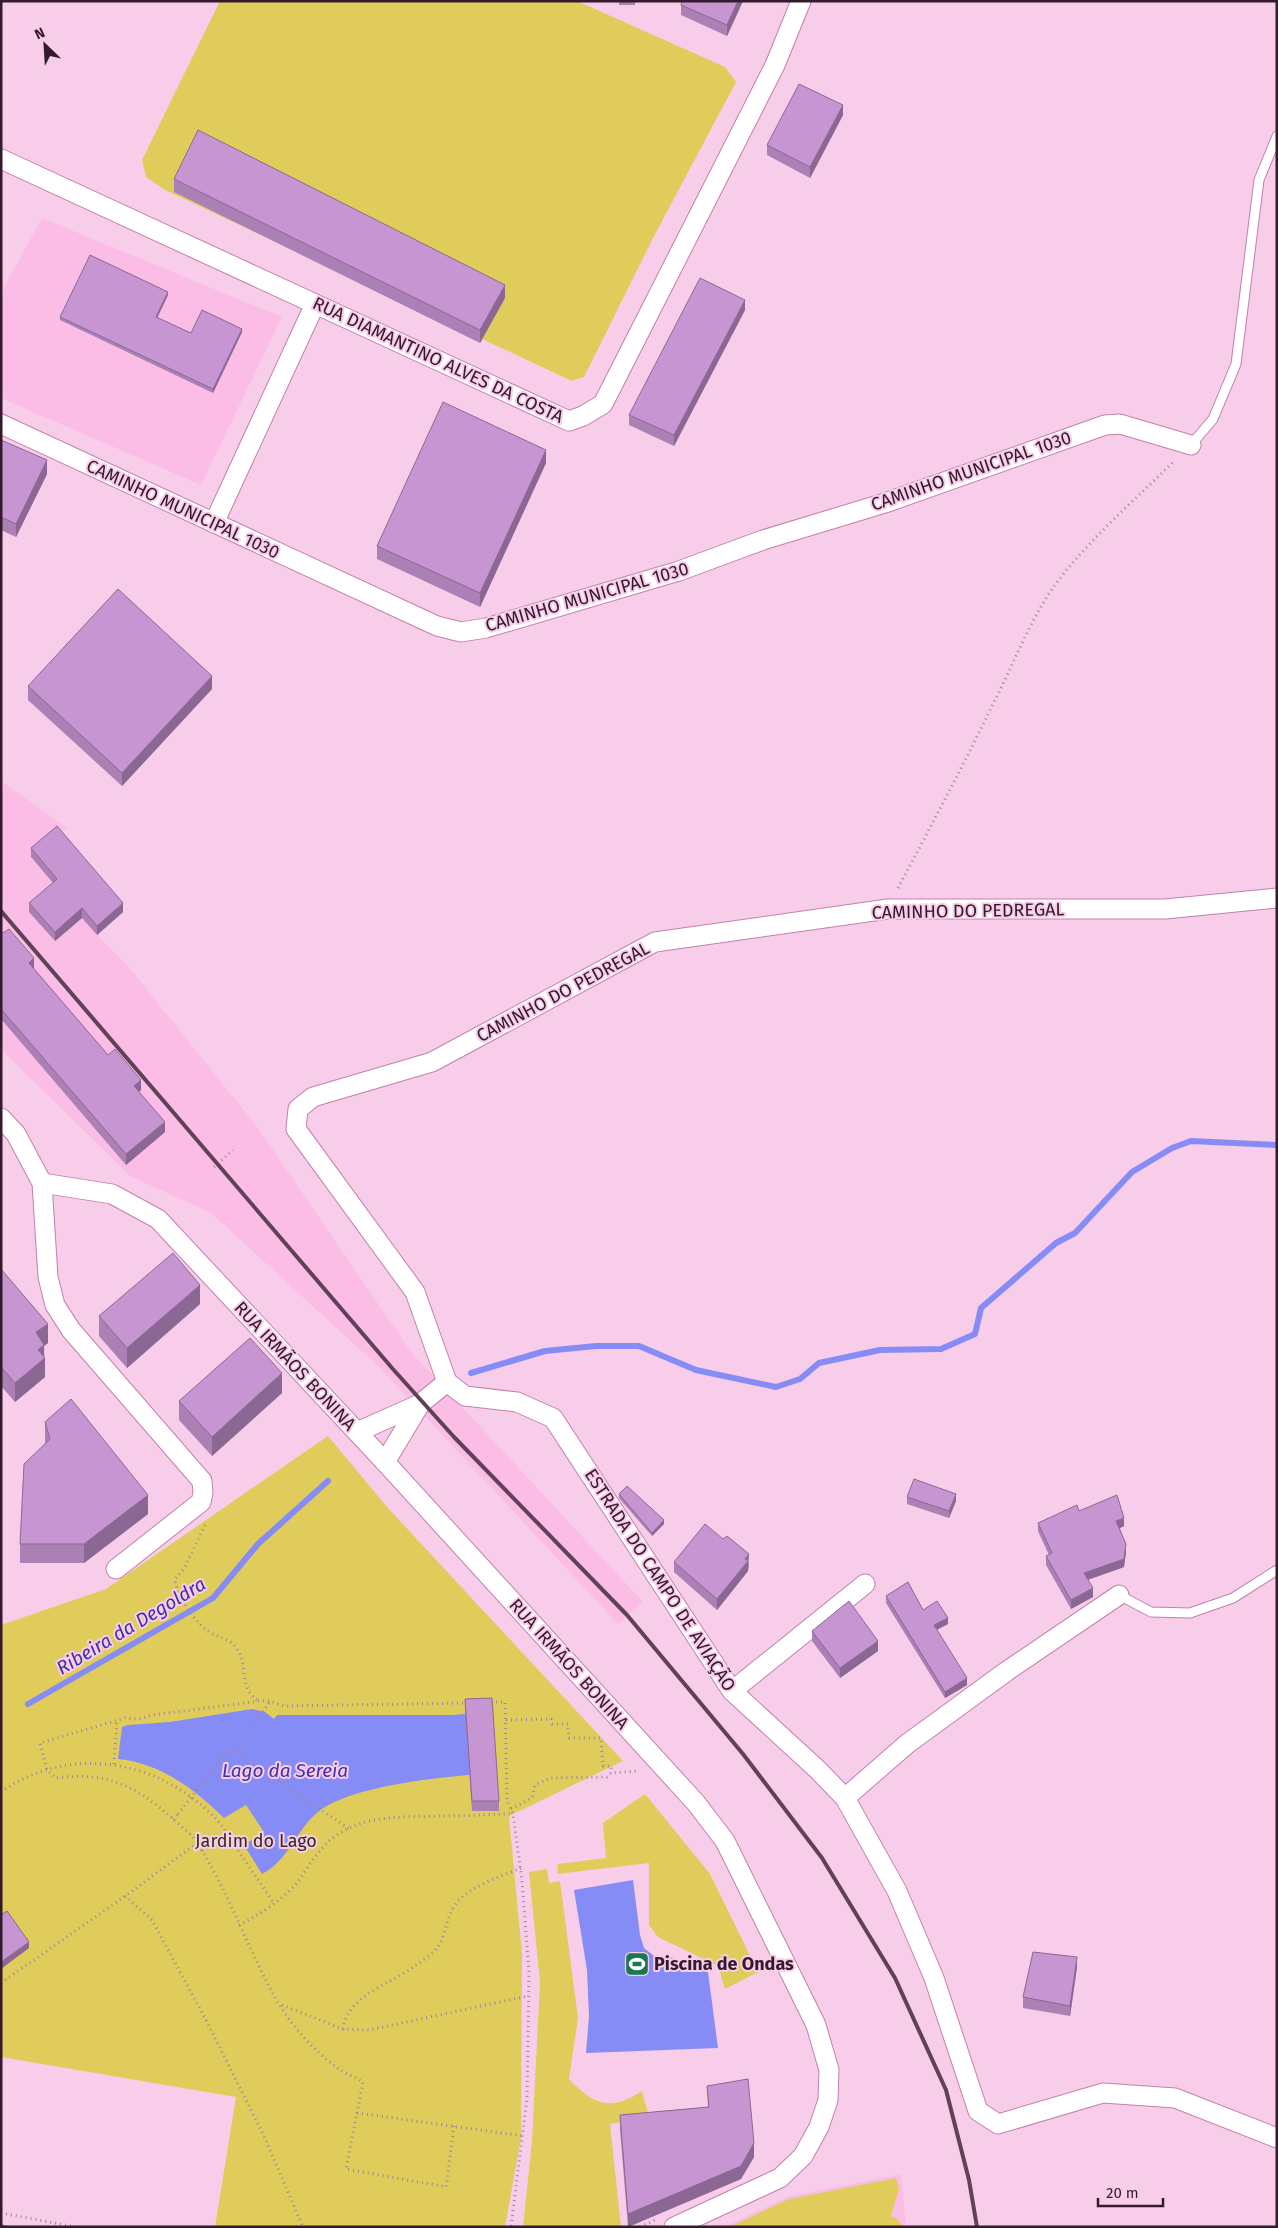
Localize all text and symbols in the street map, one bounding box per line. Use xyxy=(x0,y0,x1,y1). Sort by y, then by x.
north arrow xyxy=(20,20,70,70)
text: N xyxy=(32,24,48,43)
street label: RUA DIAMANTINO ALVES DA COSTA xyxy=(309,292,568,428)
street label: CAMINHO MUNICIPAL 1030 xyxy=(868,426,1074,516)
street label: CAMINHO MUNICIPAL 1030 xyxy=(83,455,283,563)
street label: CAMINHO MUNICIPAL 1030 xyxy=(483,557,691,637)
street label: CAMINHO DO PEDREGAL xyxy=(871,898,1065,924)
street label: CAMINHO DO PEDREGAL xyxy=(473,937,653,1047)
street label: RUA IRMÃOS BONINA xyxy=(229,1296,362,1436)
street label: ESTRADA DO CAMPO DE AVIAÇÃO xyxy=(580,1464,741,1695)
water label: Ribeira da Degoldra xyxy=(52,1572,210,1680)
street label: RUA IRMÃOS BONINA xyxy=(504,1593,635,1735)
water label: Lago da Sereia xyxy=(222,1759,348,1782)
park label: Jardim do Lago xyxy=(195,1830,317,1852)
sports icon: Piscina de Ondas xyxy=(624,1951,650,1977)
place label: Piscina de Ondas xyxy=(654,1953,794,1975)
scale bar xyxy=(1098,2176,1163,2208)
text: 20 m xyxy=(1106,2184,1139,2202)

